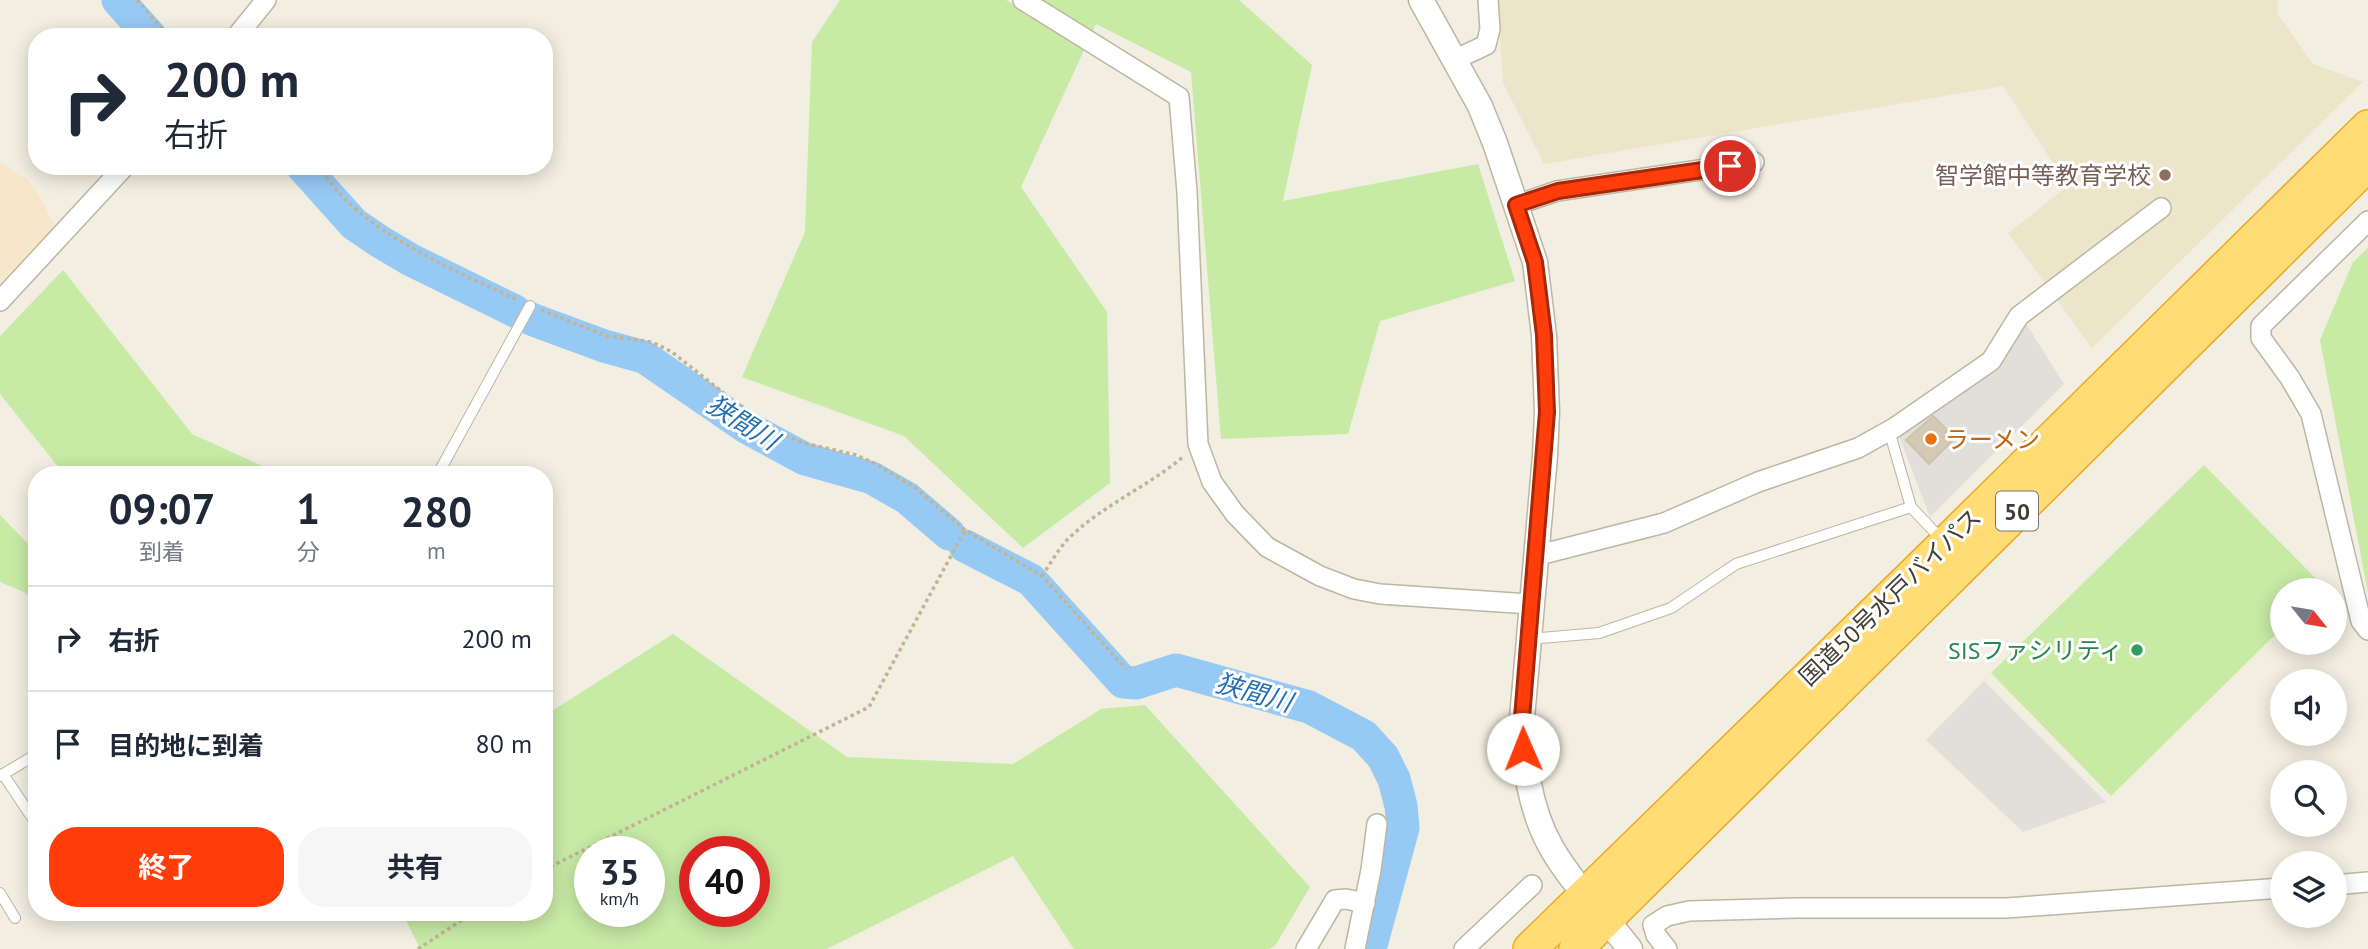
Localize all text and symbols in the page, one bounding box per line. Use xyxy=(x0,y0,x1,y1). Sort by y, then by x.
text: 200 m xyxy=(164,47,299,111)
icon: right xyxy=(49,56,140,147)
text: 右折 xyxy=(164,113,228,155)
pin xyxy=(1700,136,1760,196)
icon: arrive xyxy=(1711,147,1749,185)
place label: 智学館中等教育学校 xyxy=(1935,160,2151,191)
marker: 智学館中等教育学校 xyxy=(2157,167,2173,183)
water label: 狭間川 xyxy=(701,387,787,458)
place label: ラーメン xyxy=(1945,424,2040,455)
marker: ラーメン xyxy=(1923,431,1939,447)
text: 09:07 xyxy=(109,481,215,536)
text: 1 xyxy=(296,481,320,536)
text: 280 xyxy=(401,484,472,539)
road number: 50 xyxy=(1996,491,2038,530)
street label: 国道50号水戸バイパス xyxy=(1792,502,1988,692)
text: m xyxy=(427,536,446,565)
text: 到着 xyxy=(139,537,185,566)
text: 分 xyxy=(297,537,320,566)
north arrow xyxy=(2270,578,2347,654)
map controls xyxy=(2270,578,2347,928)
icon: right xyxy=(49,620,87,658)
text: 200 m xyxy=(461,622,532,655)
text: 右折 xyxy=(108,624,160,657)
place label: SISファシリティ xyxy=(1948,635,2123,666)
marker: SISファシリティ xyxy=(2129,642,2145,658)
water label: 狭間川 xyxy=(1212,665,1299,719)
button: sound xyxy=(2270,669,2347,746)
position arrow xyxy=(1486,712,1560,786)
icon: arrive xyxy=(49,725,87,763)
text: 80 m xyxy=(476,727,532,760)
text: 目的地に到着 xyxy=(108,729,264,762)
button: search xyxy=(2270,760,2347,837)
button: 終了 xyxy=(49,827,284,907)
button: 共有 xyxy=(298,827,532,907)
speed limit sign: 40 xyxy=(679,836,770,927)
text: 35 xyxy=(600,849,639,895)
button: layers xyxy=(2270,851,2347,928)
text: km/h xyxy=(600,887,639,910)

